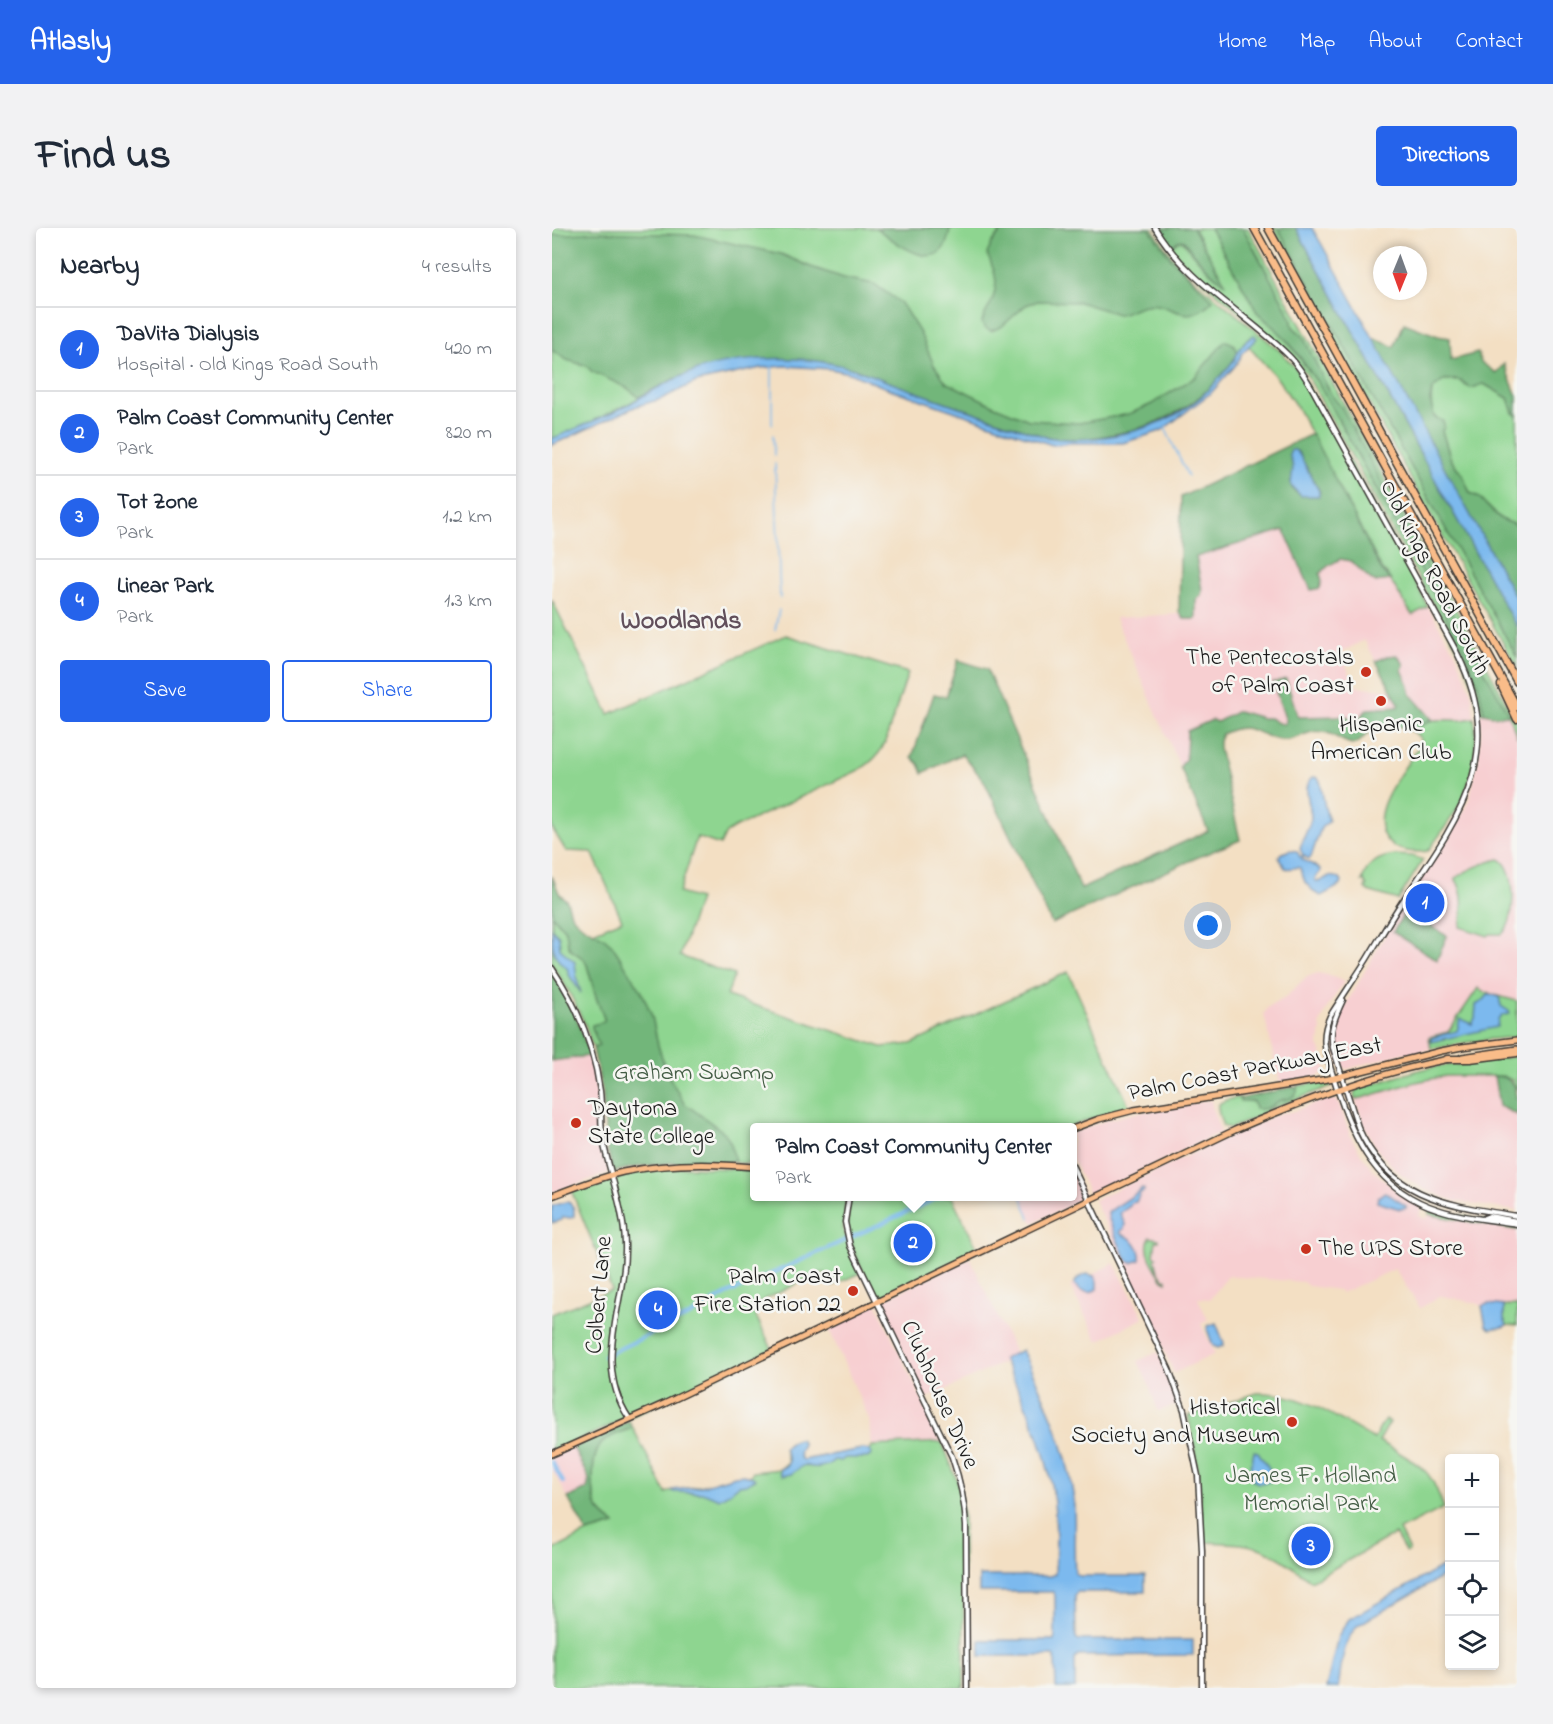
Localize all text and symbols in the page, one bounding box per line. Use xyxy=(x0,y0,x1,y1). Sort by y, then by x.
text: Atlasly xyxy=(30,22,111,63)
text: Home xyxy=(1218,27,1267,57)
text: Map xyxy=(1300,27,1335,57)
text: About xyxy=(1368,27,1422,57)
text: Contact xyxy=(1455,27,1523,57)
text: Find us xyxy=(36,126,171,187)
button: Directions xyxy=(1376,126,1517,186)
north arrow xyxy=(1373,246,1427,300)
text: Nearby xyxy=(60,248,139,286)
text: 4 results xyxy=(422,253,492,282)
text: DaVita Dialysis xyxy=(117,319,259,351)
text: 1 xyxy=(76,335,83,364)
text: 420 m xyxy=(445,335,492,364)
text: Hospital · Old Kings Road South xyxy=(117,351,378,380)
text: Palm Coast Community Center xyxy=(117,403,393,435)
text: 2 xyxy=(75,419,84,448)
text: 820 m xyxy=(445,419,492,448)
text: Park xyxy=(117,435,153,464)
street label: Old Kings Road South xyxy=(1370,474,1498,682)
text: Tot Zone xyxy=(117,487,198,519)
text: 3 xyxy=(75,503,84,532)
text: 1.2 km xyxy=(442,503,492,532)
text: Park xyxy=(117,519,153,548)
text: Linear Park xyxy=(117,571,214,603)
text: 4 xyxy=(75,587,84,616)
text: 1.3 km xyxy=(444,587,492,616)
text: Park xyxy=(117,603,153,632)
district label: Woodlands xyxy=(621,603,741,641)
place label: The Pentecostals of Palm Coast xyxy=(1186,641,1354,704)
button: Save xyxy=(60,660,270,722)
button: Share xyxy=(282,660,492,722)
marker: The Pentecostals of Palm Coast xyxy=(1359,665,1373,679)
marker: Hispanic American Club xyxy=(1374,694,1388,708)
place label: Hispanic American Club xyxy=(1311,708,1452,771)
pin: 1 xyxy=(1406,880,1444,926)
your location xyxy=(1193,911,1222,940)
street label: Palm Coast Parkway East xyxy=(1125,1028,1385,1113)
park label: Graham Swamp xyxy=(614,1056,774,1091)
place label: Daytona State College xyxy=(587,1092,715,1155)
marker: Daytona State College xyxy=(569,1116,583,1130)
popup xyxy=(750,1123,1077,1201)
text: Palm Coast Community Center xyxy=(775,1132,1052,1164)
text: Park xyxy=(775,1164,812,1193)
pin: 2 xyxy=(894,1220,932,1266)
place label: The UPS Store xyxy=(1318,1232,1463,1267)
street label: Colbert Lane xyxy=(577,1234,623,1355)
marker: The UPS Store xyxy=(1299,1242,1313,1256)
place label: Palm Coast Fire Station 22 xyxy=(693,1260,841,1323)
marker: Palm Coast Fire Station 22 xyxy=(846,1284,860,1298)
pin: 4 xyxy=(638,1288,678,1332)
street label: Clubhouse Drive xyxy=(891,1315,988,1475)
place label: Historical Society and Museum xyxy=(1071,1391,1280,1455)
marker: Historical Society and Museum xyxy=(1285,1415,1299,1429)
map controls xyxy=(1445,1454,1499,1670)
button: + xyxy=(1445,1454,1499,1508)
park label: James F. Holland Memorial Park xyxy=(1226,1459,1397,1522)
button: − xyxy=(1445,1508,1499,1562)
pin: 3 xyxy=(1292,1524,1330,1568)
button: locate xyxy=(1445,1562,1499,1616)
button: layers xyxy=(1445,1616,1499,1670)

